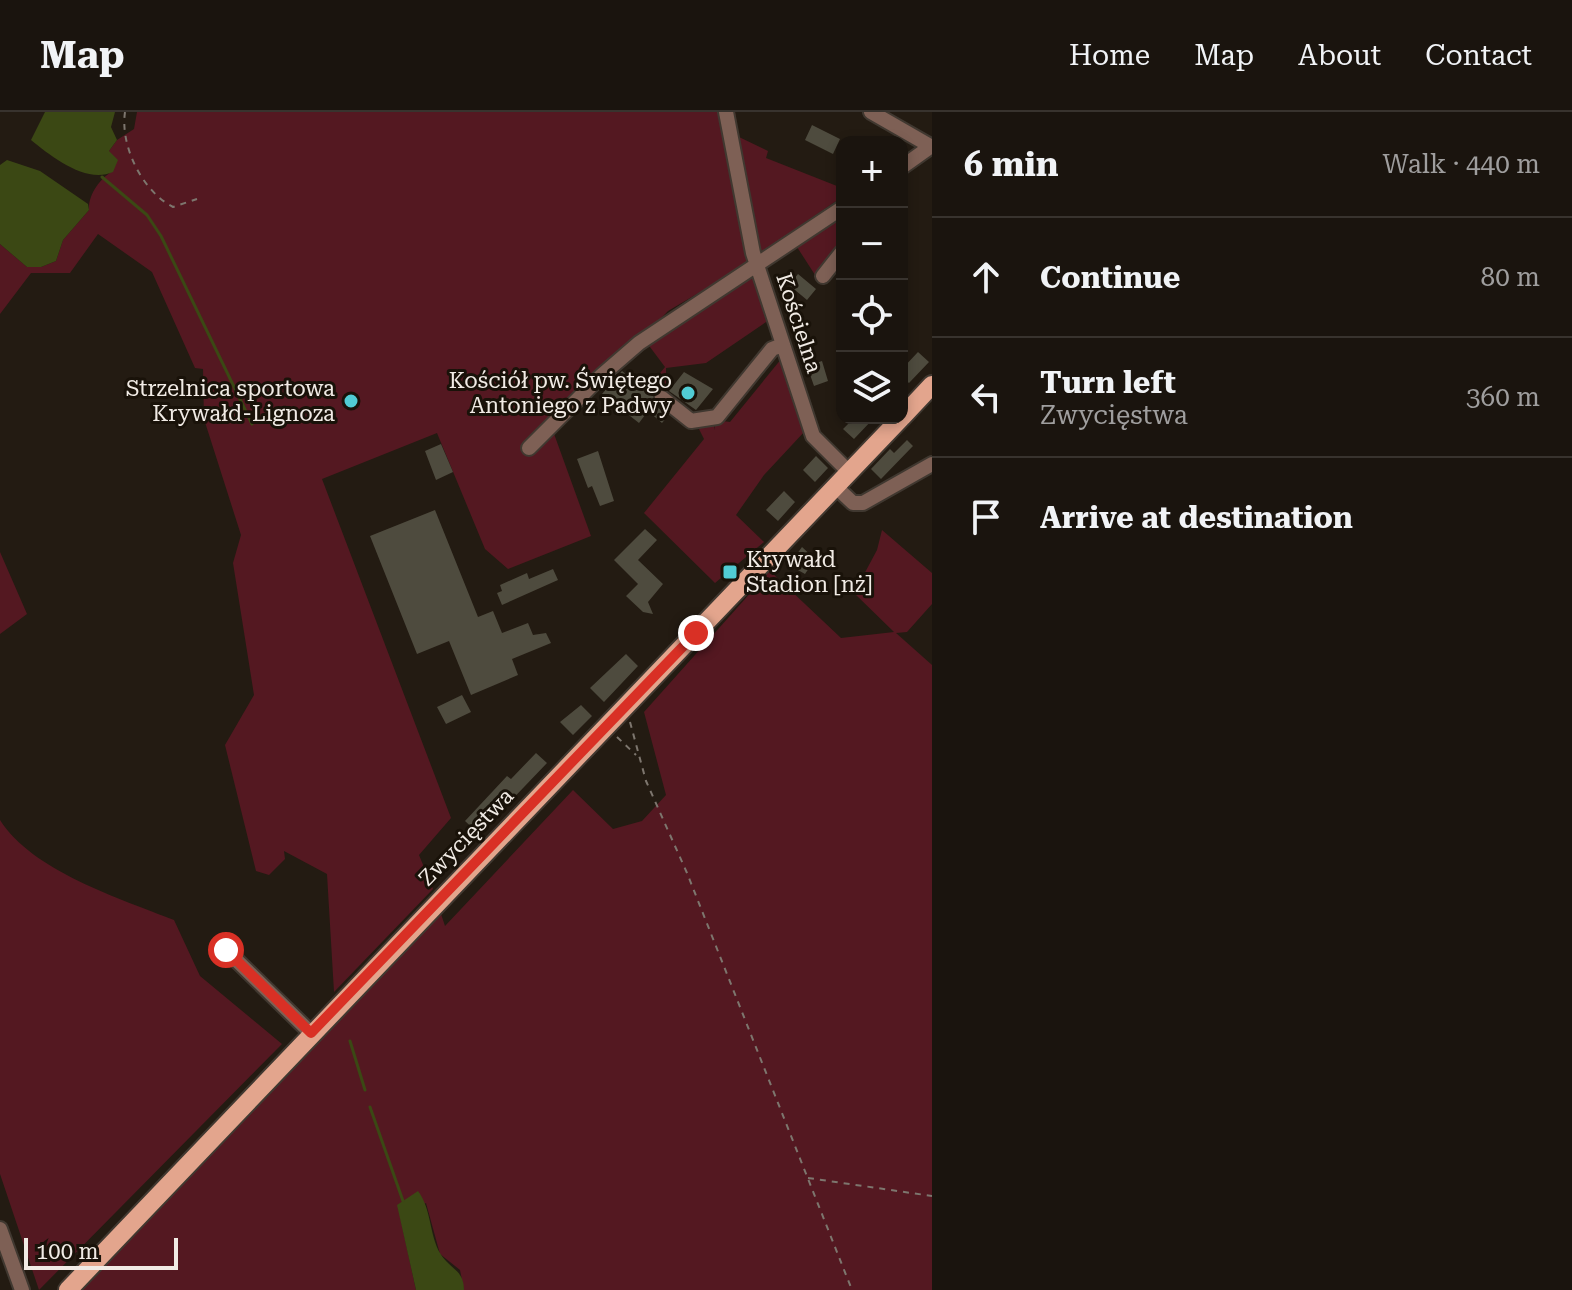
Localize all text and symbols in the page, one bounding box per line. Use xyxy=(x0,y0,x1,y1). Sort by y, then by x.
text: Map xyxy=(40,33,125,77)
text: Home xyxy=(1069,39,1150,72)
text: Map xyxy=(1194,39,1254,72)
text: About xyxy=(1298,39,1381,72)
text: Contact xyxy=(1425,39,1532,72)
map controls xyxy=(836,136,908,424)
button: + xyxy=(836,136,908,208)
text: 6 min xyxy=(964,144,1059,184)
text: Walk · 440 m xyxy=(1382,149,1540,179)
button: − xyxy=(836,208,908,280)
icon: ahead xyxy=(964,255,1008,299)
text: Continue xyxy=(1040,260,1180,295)
text: 80 m xyxy=(1481,262,1540,292)
street label: Kościelna xyxy=(771,270,827,376)
button: locate xyxy=(836,280,908,352)
button: layers xyxy=(836,352,908,424)
text: Turn left xyxy=(1040,365,1176,400)
place label: Kościół pw. Świętego Antoniego z Padwy xyxy=(449,366,672,418)
icon: left xyxy=(964,375,1008,419)
place label: Strzelnica sportowa Krywałd-Lignoza xyxy=(126,376,335,426)
text: 360 m xyxy=(1466,382,1540,412)
marker: Kościół pw. Świętego Antoniego z Padwy xyxy=(679,384,697,402)
marker: Strzelnica sportowa Krywałd-Lignoza xyxy=(342,392,360,410)
text: Zwycięstwa xyxy=(1040,400,1188,430)
icon: arrive xyxy=(964,495,1008,539)
text: Arrive at destination xyxy=(1040,500,1353,535)
place label: Krywałd Stadion [nż] xyxy=(746,547,872,597)
marker: Krywałd Stadion [nż] xyxy=(721,563,739,581)
route end xyxy=(678,615,714,651)
street label: Zwycięstwa xyxy=(414,783,518,891)
route start xyxy=(208,932,244,968)
scale bar xyxy=(24,1234,178,1270)
text: 100 m xyxy=(36,1239,99,1264)

